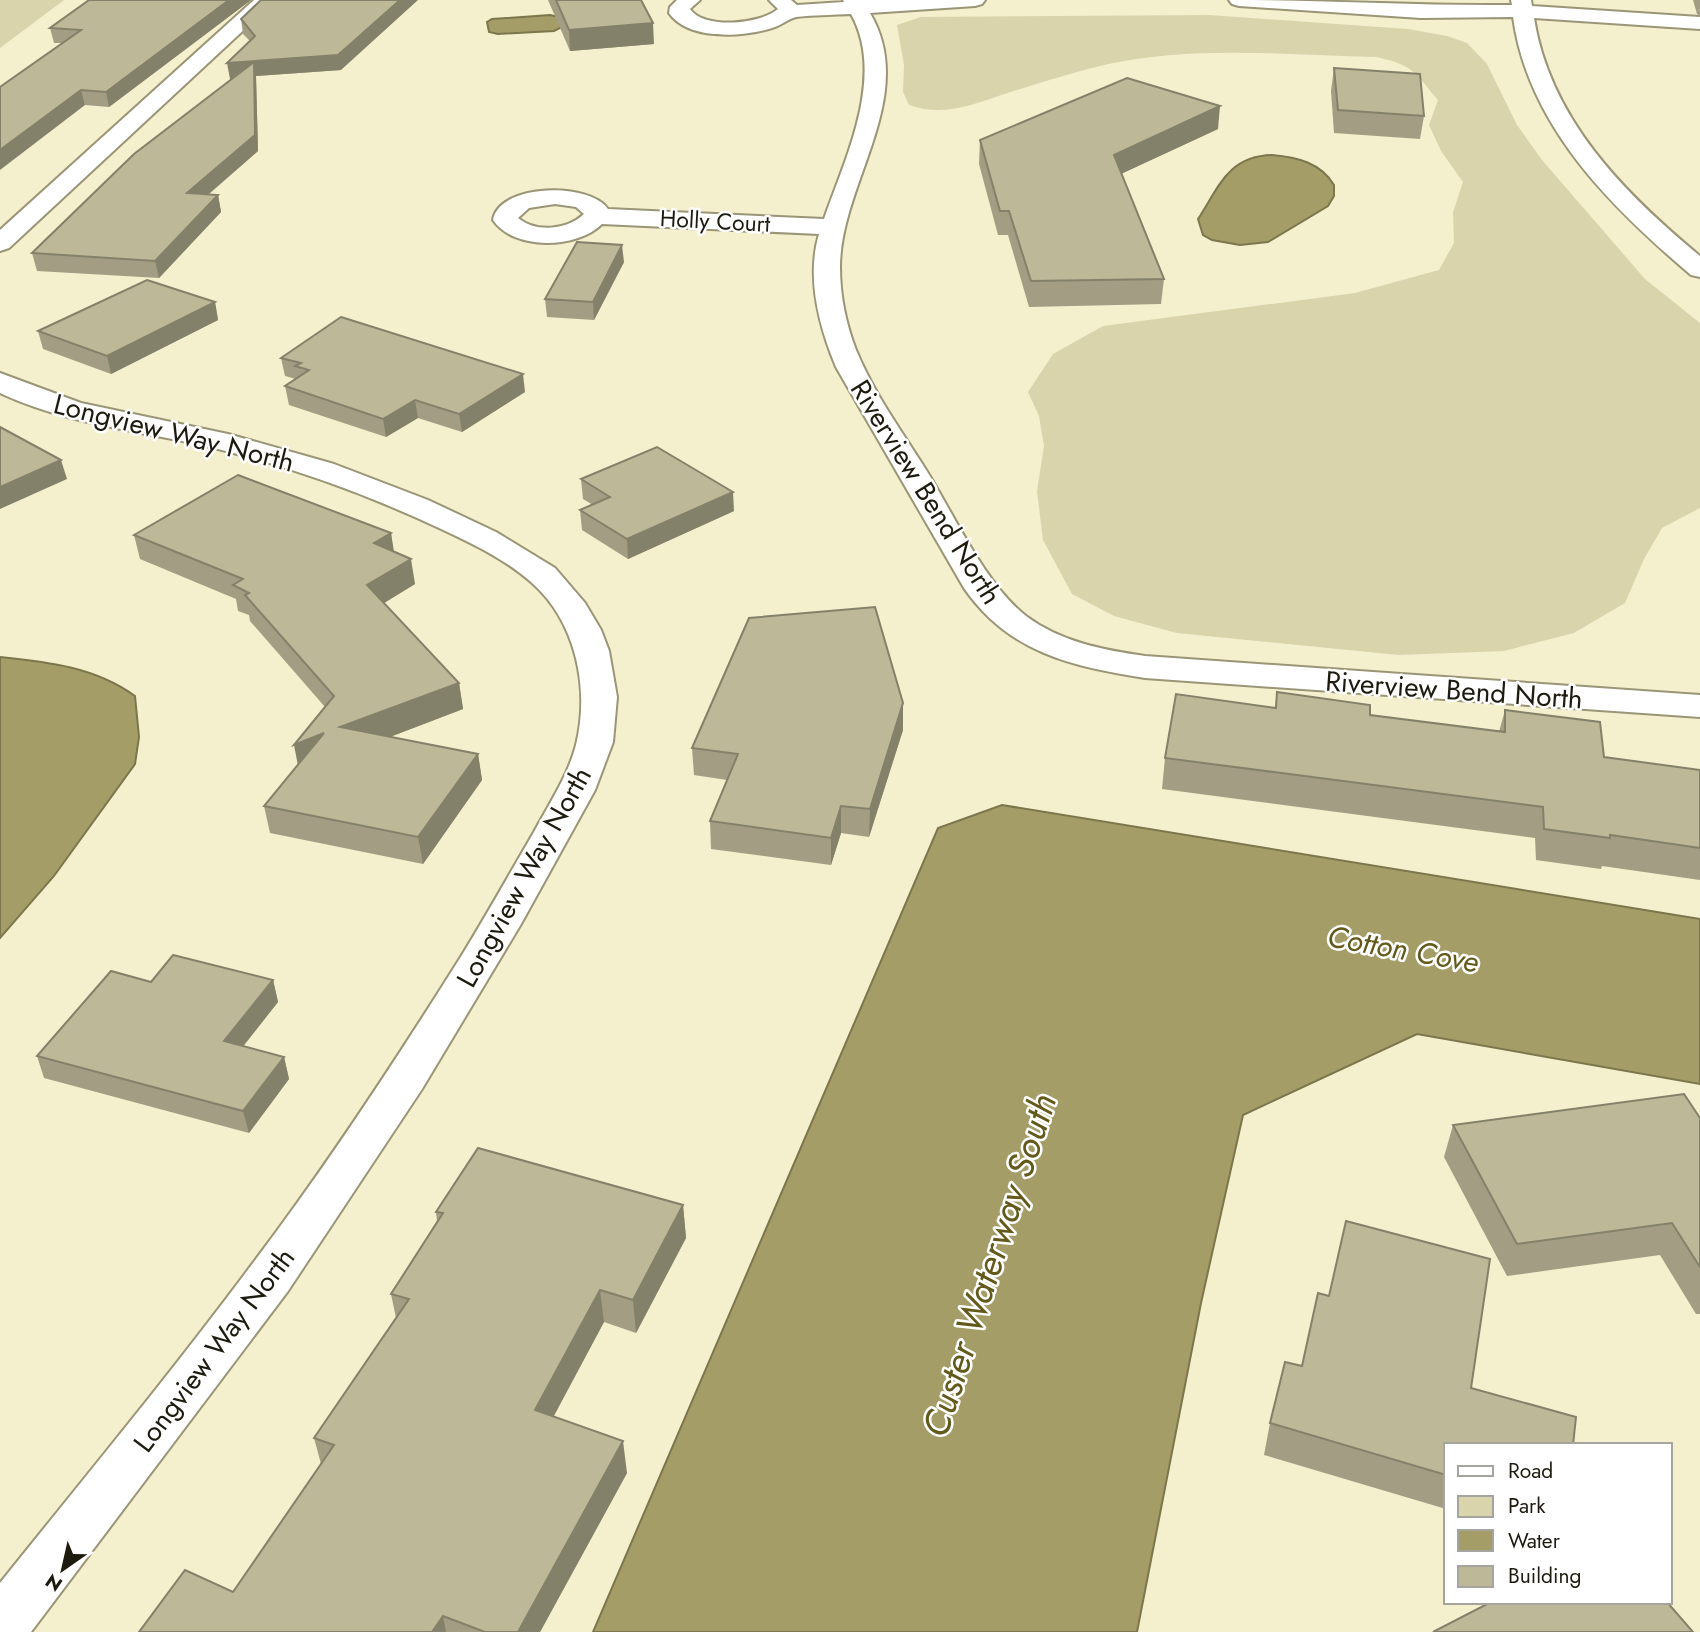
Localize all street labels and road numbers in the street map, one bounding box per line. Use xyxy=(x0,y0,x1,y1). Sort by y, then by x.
street label: Holly Court xyxy=(659,201,771,241)
street label: Riverview Bend North xyxy=(840,372,1012,612)
street label: Longview Way North xyxy=(49,383,299,483)
street label: Riverview Bend North xyxy=(1324,661,1584,719)
street label: Longview Way North xyxy=(446,759,602,995)
street label: Longview Way North xyxy=(123,1239,305,1461)

